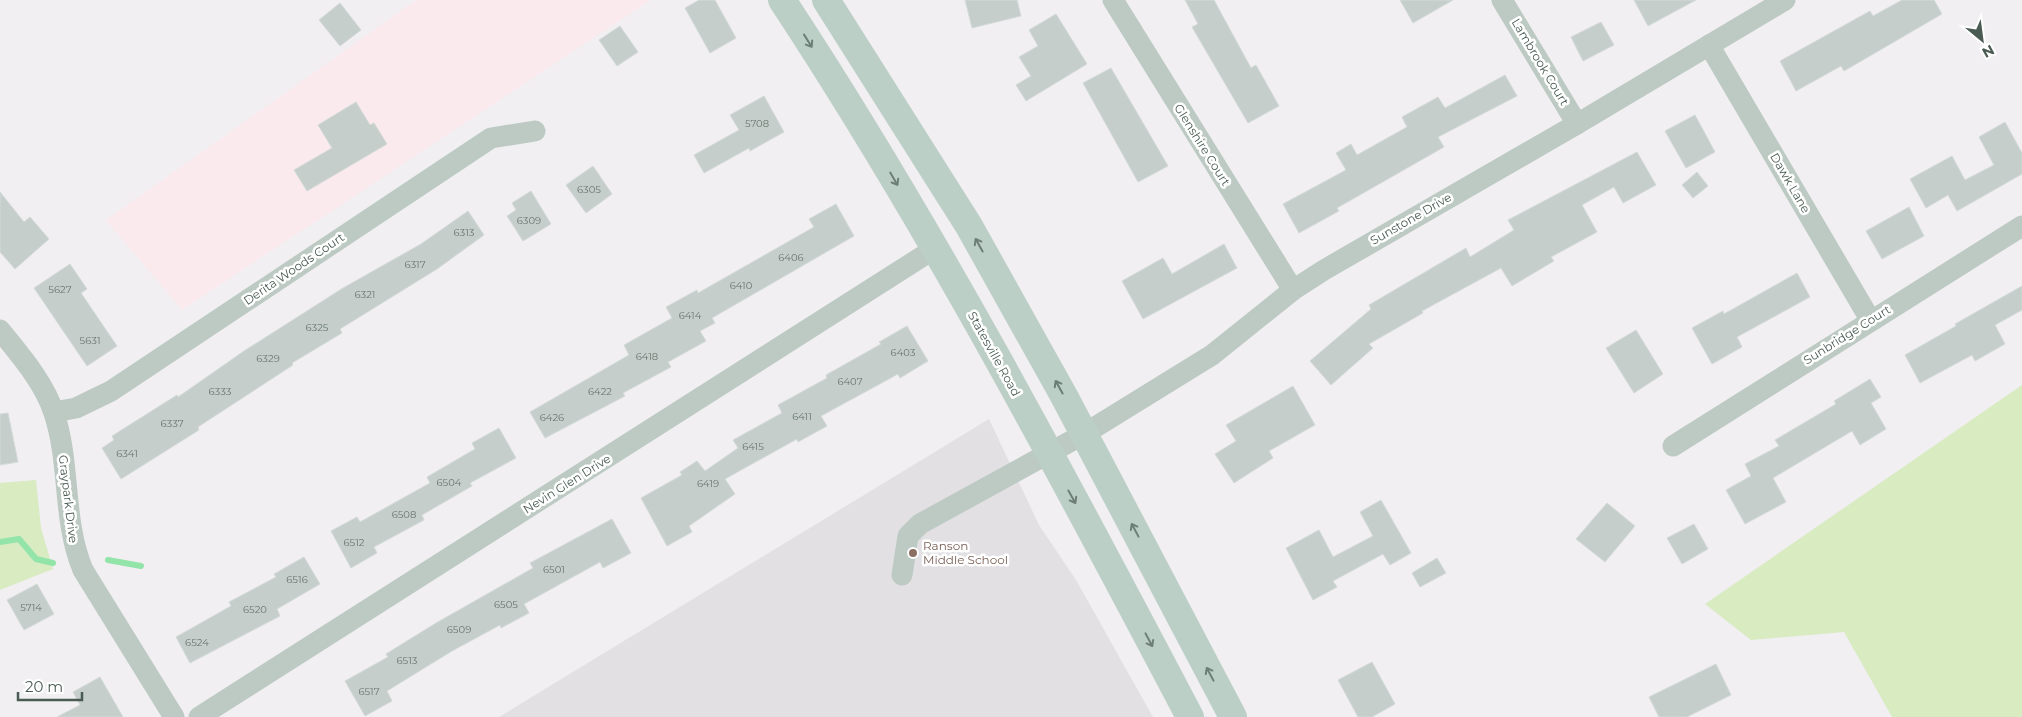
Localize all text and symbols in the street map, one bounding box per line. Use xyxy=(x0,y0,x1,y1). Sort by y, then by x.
north arrow xyxy=(1957,15,2007,65)
street label: Lambrook Court xyxy=(1509,16,1572,108)
one-way arrow xyxy=(803,34,814,48)
text: N xyxy=(1979,41,1998,62)
street label: Glenshire Court xyxy=(1171,101,1234,189)
house number: 5708 xyxy=(745,117,769,130)
street label: Dawk Lane xyxy=(1767,150,1814,216)
one-way arrow xyxy=(889,172,899,187)
house number: 6305 xyxy=(577,183,601,196)
street label: Sunstone Drive xyxy=(1367,189,1454,248)
house number: 6309 xyxy=(517,214,541,227)
house number: 6313 xyxy=(454,226,475,239)
street label: Derita Woods Court xyxy=(240,229,347,308)
one-way arrow xyxy=(974,237,984,252)
house number: 6406 xyxy=(778,251,804,264)
house number: 6317 xyxy=(404,258,426,271)
house number: 6410 xyxy=(730,279,753,292)
house number: 5627 xyxy=(48,283,72,296)
house number: 6321 xyxy=(355,288,375,301)
street label: Sunbridge Court xyxy=(1800,302,1893,367)
house number: 6414 xyxy=(679,309,702,322)
street label: Statesville Road xyxy=(965,309,1024,399)
house number: 6325 xyxy=(305,321,329,334)
house number: 5631 xyxy=(80,334,101,347)
house number: 6403 xyxy=(891,346,916,359)
house number: 6418 xyxy=(636,350,658,363)
house number: 6329 xyxy=(256,352,280,365)
house number: 6407 xyxy=(837,375,863,388)
one-way arrow xyxy=(1053,380,1063,394)
house number: 6333 xyxy=(209,385,232,398)
house number: 6422 xyxy=(588,385,612,398)
house number: 6411 xyxy=(792,410,812,423)
house number: 6426 xyxy=(540,411,564,424)
house number: 6337 xyxy=(160,417,184,430)
house number: 6415 xyxy=(742,440,764,453)
house number: 6341 xyxy=(116,447,138,460)
street label: Nevin Glen Drive xyxy=(520,451,613,517)
street label: Graypark Drive xyxy=(56,454,81,544)
house number: 6504 xyxy=(437,476,462,489)
house number: 6419 xyxy=(697,477,719,490)
one-way arrow xyxy=(1068,489,1077,504)
house number: 6508 xyxy=(392,508,416,521)
one-way arrow xyxy=(1130,523,1139,538)
house number: 6512 xyxy=(343,536,365,549)
place label: Ranson Middle School xyxy=(923,538,1008,567)
marker: Ranson Middle School xyxy=(907,547,919,559)
house number: 6501 xyxy=(543,563,565,576)
house number: 6516 xyxy=(286,573,308,586)
house number: 6505 xyxy=(494,598,518,611)
house number: 5714 xyxy=(20,601,42,614)
house number: 6520 xyxy=(243,603,267,616)
house number: 6509 xyxy=(447,623,471,636)
one-way arrow xyxy=(1145,632,1155,647)
house number: 6524 xyxy=(185,636,209,649)
house number: 6513 xyxy=(397,654,418,667)
one-way arrow xyxy=(1205,667,1214,682)
scale bar xyxy=(18,670,81,702)
text: 20 m xyxy=(25,677,63,696)
house number: 6517 xyxy=(358,685,380,698)

